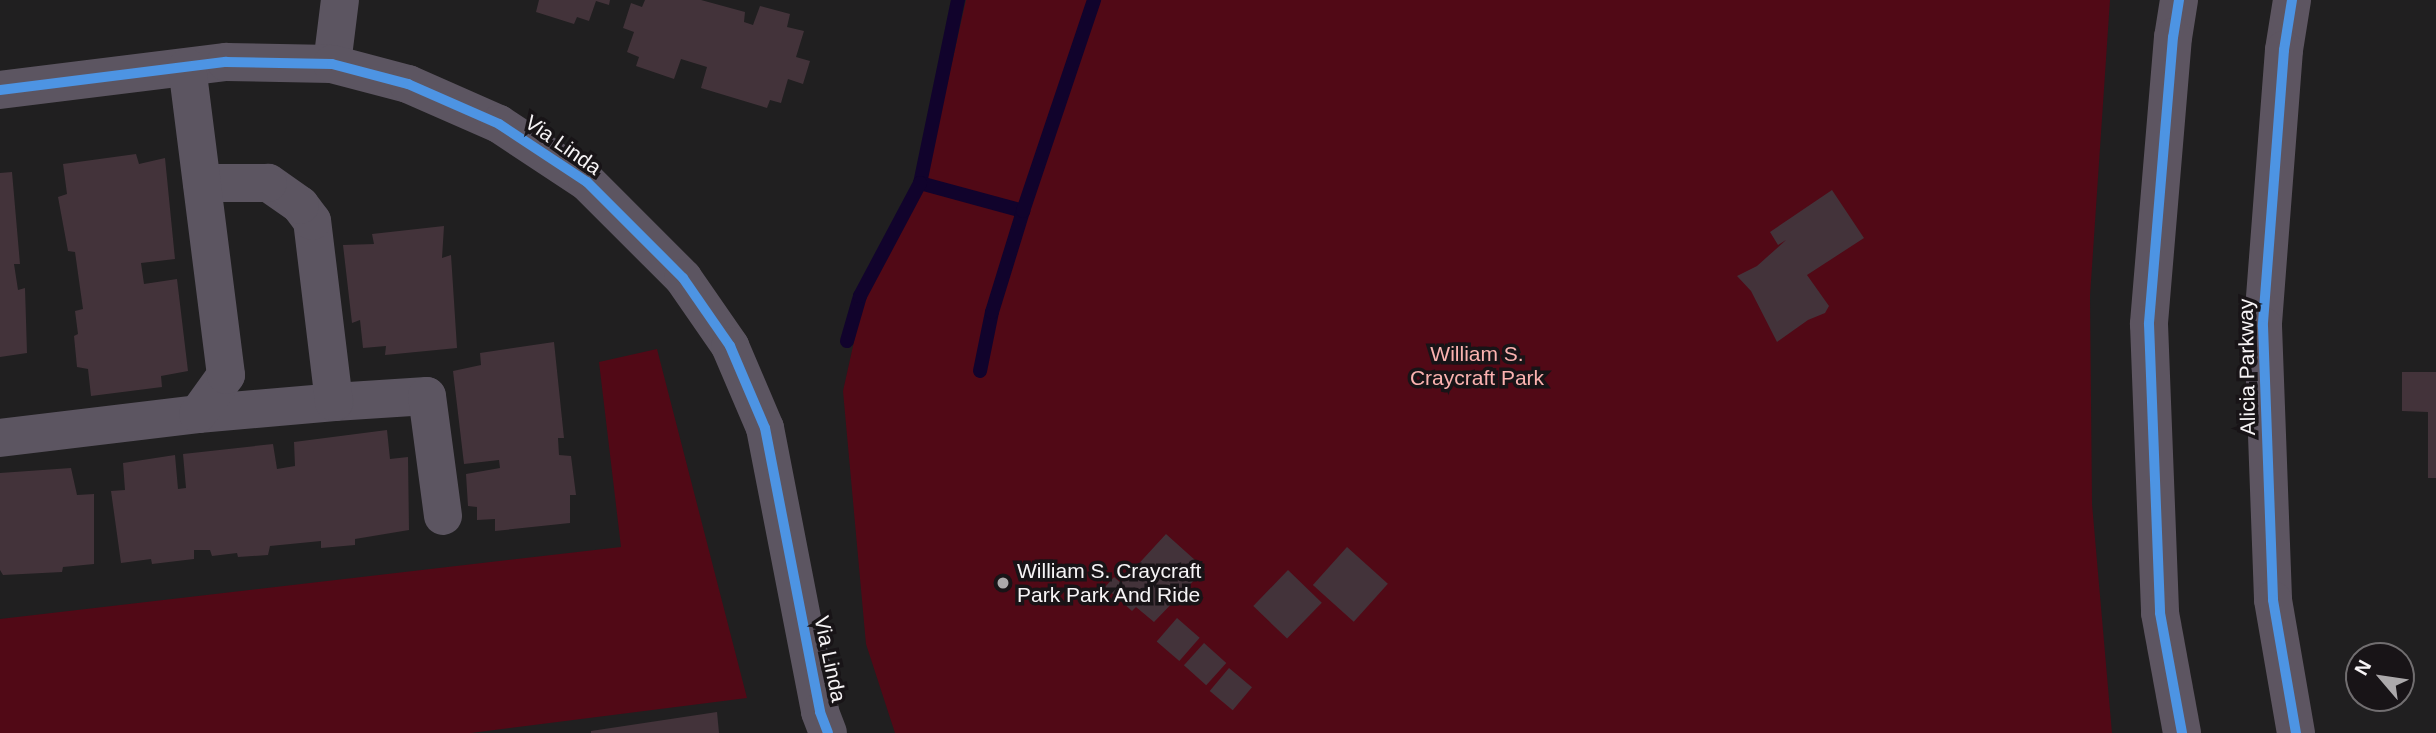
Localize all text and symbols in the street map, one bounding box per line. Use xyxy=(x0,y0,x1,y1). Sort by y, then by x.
street label: Via Linda xyxy=(520,110,606,180)
street label: Alicia Parkway xyxy=(2233,299,2261,435)
park label: William S. Craycraft Park xyxy=(1410,341,1544,391)
place label: William S. Craycraft Park Park And Ride xyxy=(1017,558,1201,608)
marker: William S. Craycraft Park Park And Ride xyxy=(995,575,1011,591)
street label: Via Linda xyxy=(809,614,851,704)
north arrow xyxy=(2345,642,2415,712)
text: N xyxy=(2350,656,2375,679)

